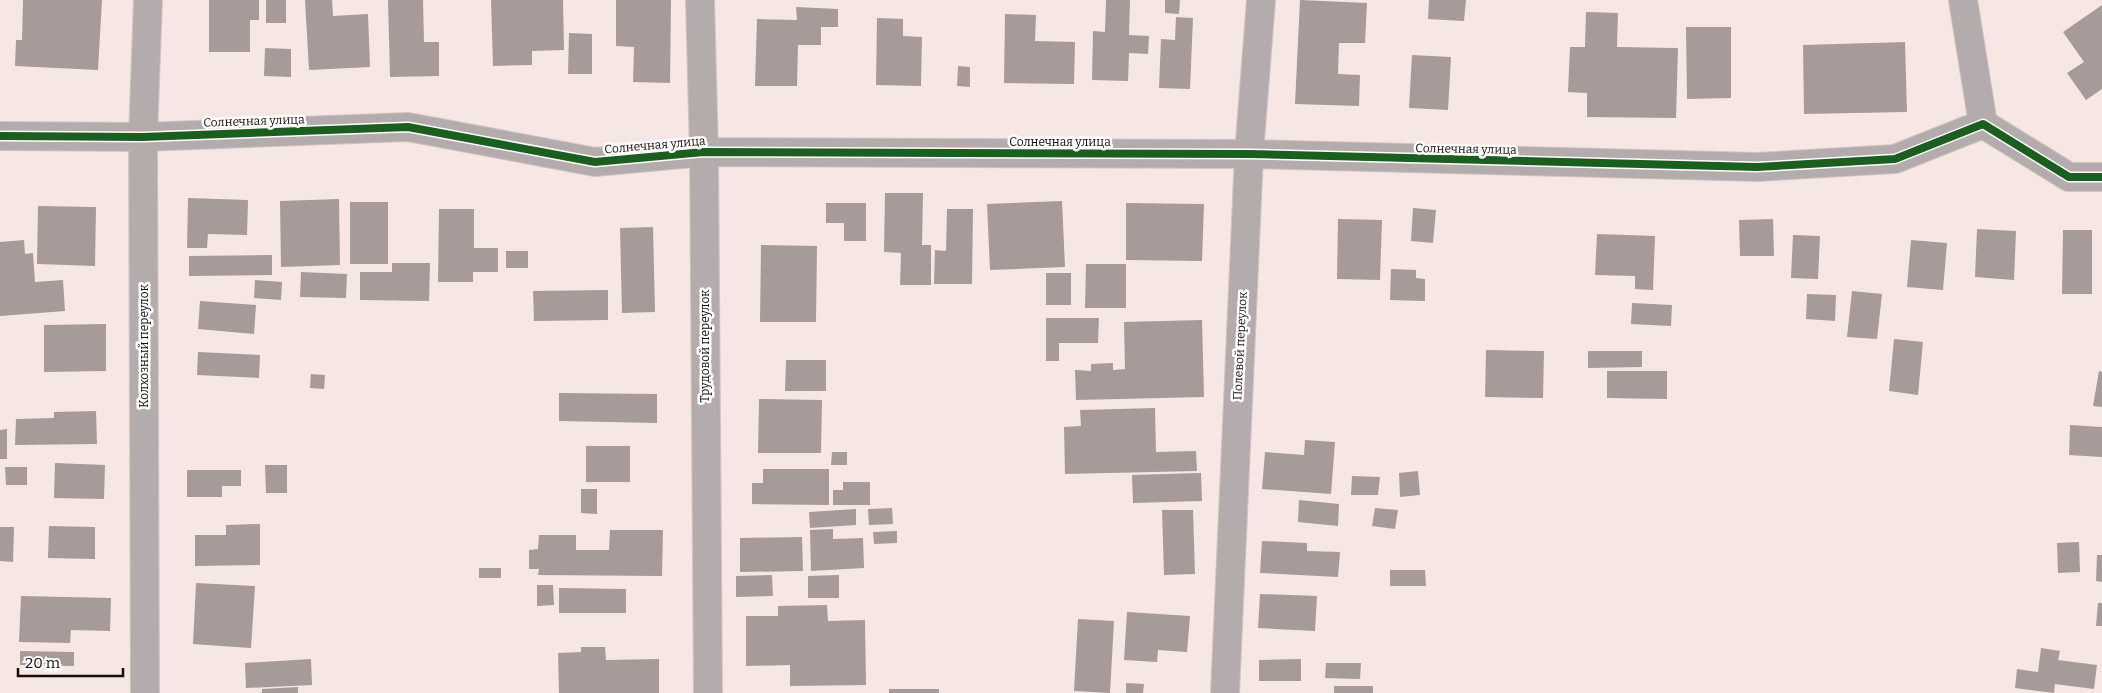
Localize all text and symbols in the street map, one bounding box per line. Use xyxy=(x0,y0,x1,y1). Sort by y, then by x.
street label: Солнечная улица xyxy=(203,112,305,130)
street label: Солнечная улица xyxy=(604,134,707,156)
street label: Солнечная улица xyxy=(1009,135,1111,149)
street label: Солнечная улица xyxy=(1415,141,1517,157)
street label: Колхозный переулок xyxy=(137,284,151,408)
street label: Трудовой переулок xyxy=(698,290,712,402)
street label: Полевой переулок xyxy=(1230,291,1250,401)
scale bar xyxy=(18,646,122,678)
text: 20 m xyxy=(25,654,61,672)

